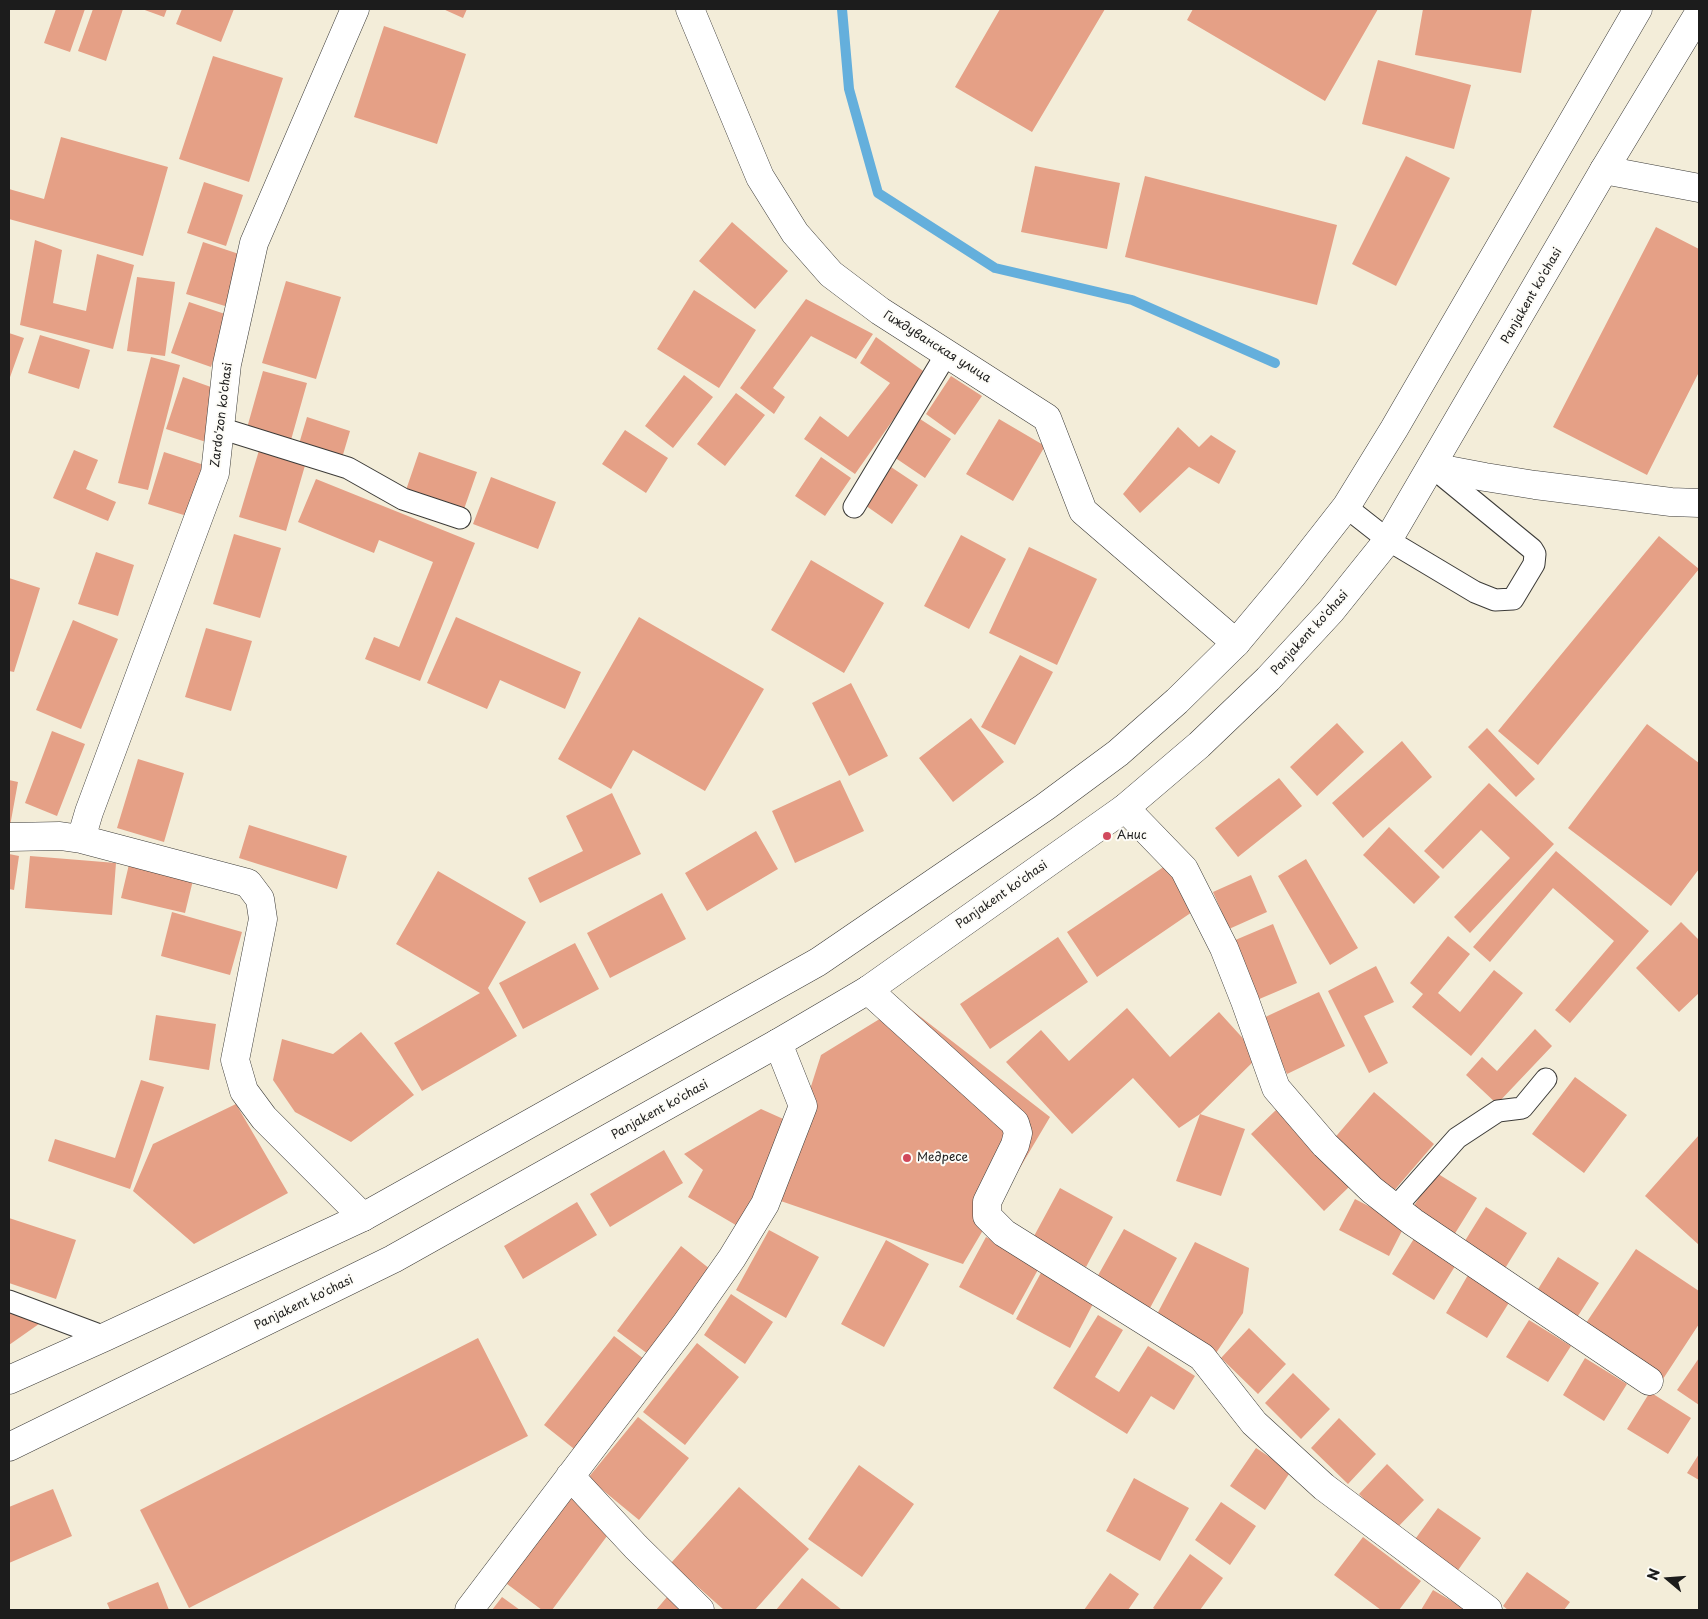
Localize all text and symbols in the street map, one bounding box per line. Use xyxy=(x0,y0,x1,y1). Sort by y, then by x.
street label: Panjakent ko'chasi xyxy=(1499,246,1565,346)
street label: Гиждуванская улица xyxy=(881,308,993,386)
street label: Zardo'zon ko'chasi xyxy=(208,362,236,468)
street label: Panjakent ko'chasi xyxy=(1268,588,1352,678)
place label: Анис xyxy=(1117,829,1147,843)
marker: Анис xyxy=(1101,830,1113,842)
street label: Panjakent ko'chasi xyxy=(954,858,1050,932)
street label: Panjakent ko'chasi xyxy=(609,1077,711,1143)
place label: Медресе xyxy=(917,1151,968,1165)
marker: Медресе xyxy=(901,1152,913,1164)
street label: Panjakent ko'chasi xyxy=(252,1273,356,1333)
north arrow xyxy=(1643,1554,1693,1604)
text: N xyxy=(1642,1566,1665,1583)

